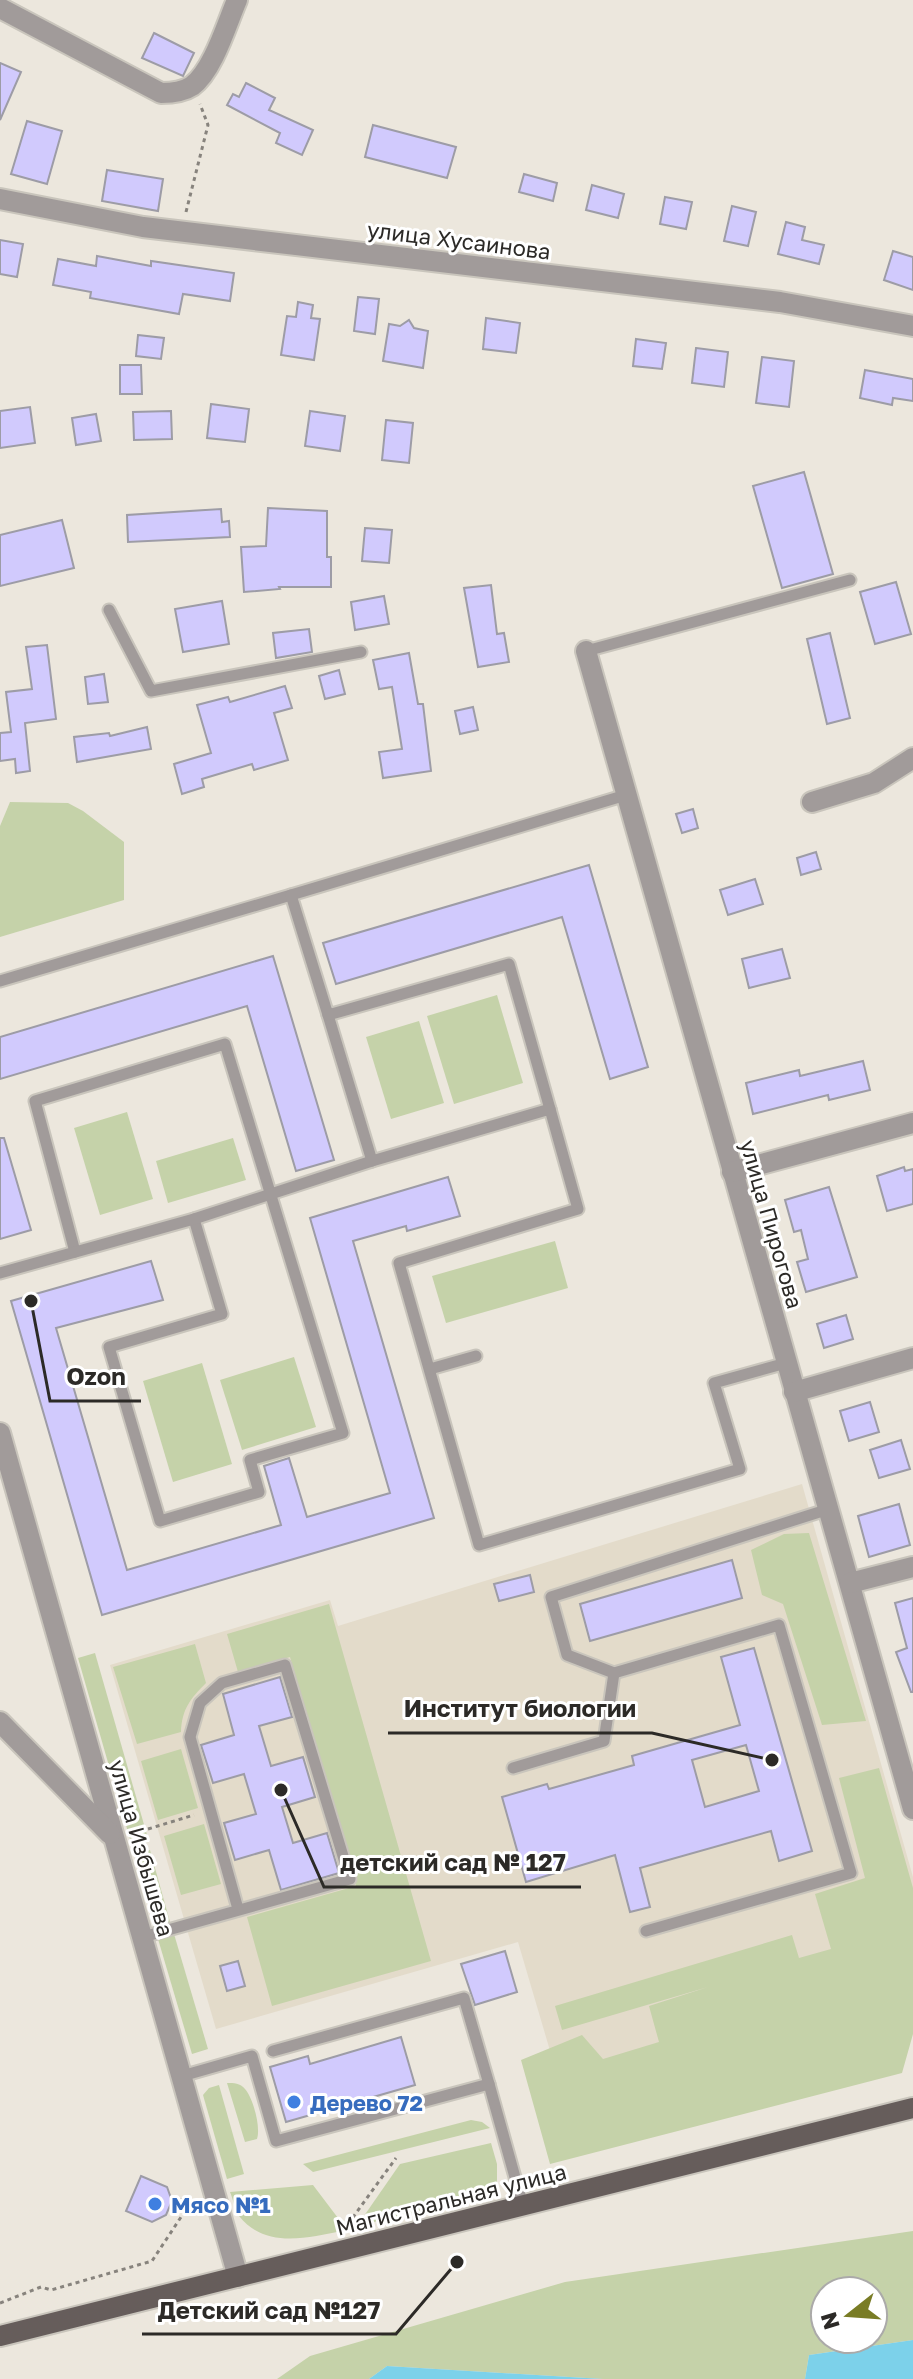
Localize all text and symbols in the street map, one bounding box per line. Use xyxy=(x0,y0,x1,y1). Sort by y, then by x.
street label: улица Хусаинова xyxy=(366,215,552,265)
street label: улица Пирогова xyxy=(735,1136,809,1312)
callout: Ozon xyxy=(50,1353,141,1401)
text: Ozon xyxy=(66,1361,126,1390)
callout: Институт биологии xyxy=(388,1685,652,1733)
text: Институт биологии xyxy=(404,1693,636,1722)
street label: улица Избышева xyxy=(104,1756,180,1940)
callout: детский сад № 127 xyxy=(324,1839,581,1887)
text: детский сад № 127 xyxy=(340,1847,566,1876)
place label: Дерево 72 xyxy=(310,2089,423,2116)
marker: Дерево 72 xyxy=(285,2093,303,2111)
street label: Магистральная улица xyxy=(333,2157,569,2241)
place label: Мясо №1 xyxy=(171,2191,271,2218)
marker: Мясо №1 xyxy=(146,2195,164,2213)
north arrow xyxy=(809,2275,889,2355)
callout: Детский сад №127 xyxy=(142,2286,396,2334)
text: Детский сад №127 xyxy=(158,2295,380,2324)
text: N xyxy=(814,2309,845,2333)

